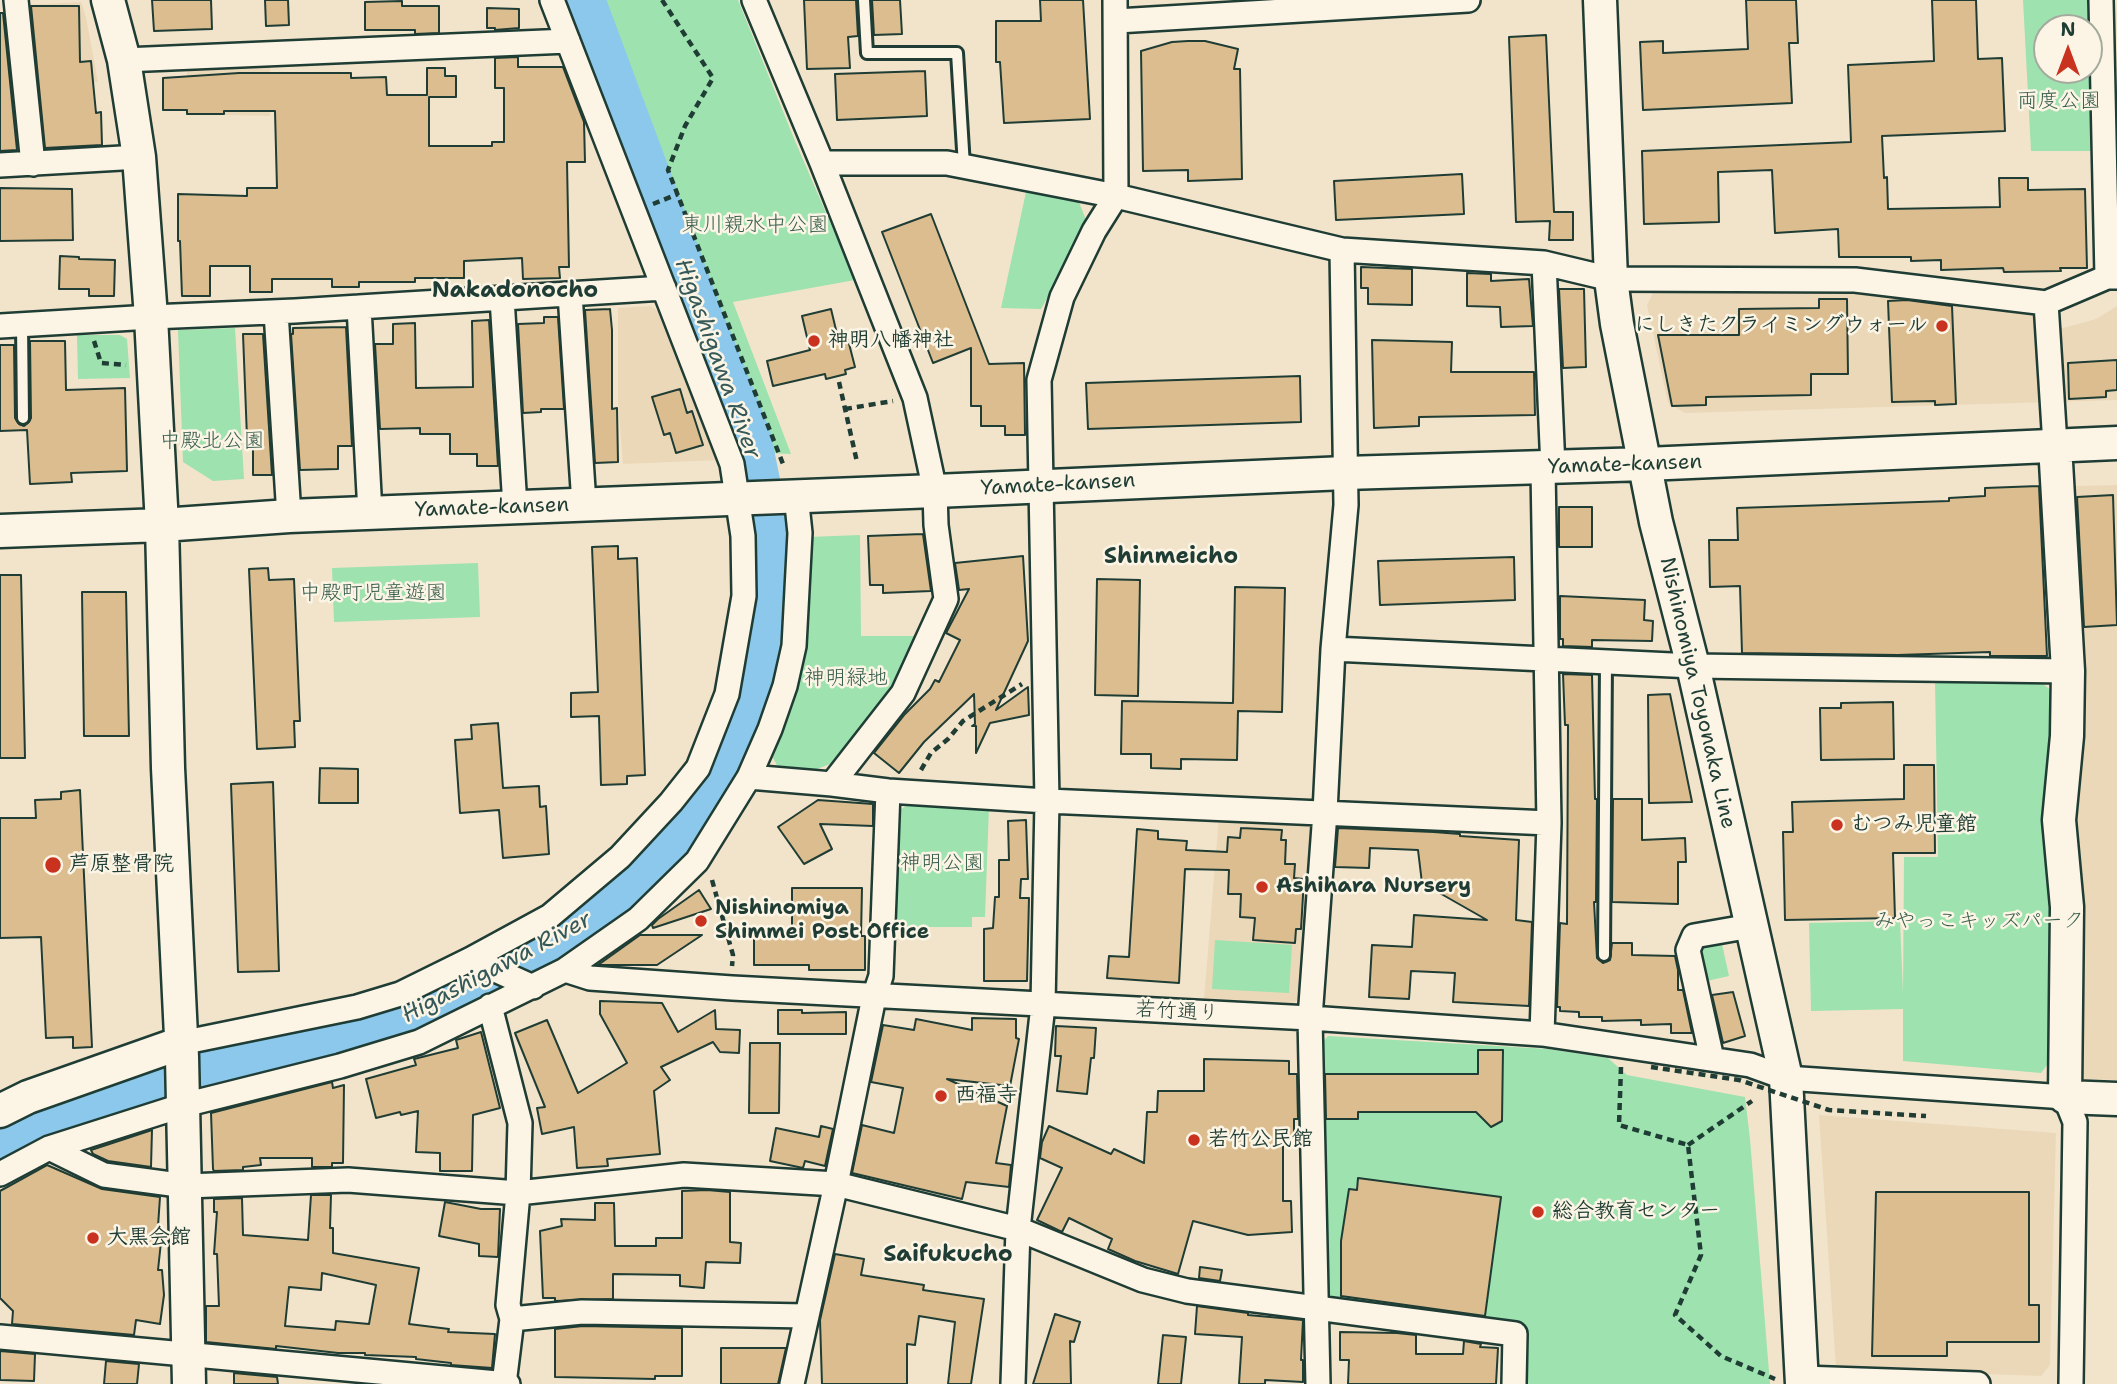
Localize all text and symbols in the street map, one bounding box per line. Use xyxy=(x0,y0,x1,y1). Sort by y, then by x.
north arrow xyxy=(2033,14,2103,84)
text: N xyxy=(2060,17,2076,42)
park label: 両度公園 xyxy=(2017,89,2101,115)
park label: 東川親水中公園 xyxy=(682,213,828,239)
water label: Higashigawa River xyxy=(668,255,766,463)
district label: Nakadonocho xyxy=(432,277,598,305)
place label: にしきたクライミングウォール xyxy=(1634,313,1928,339)
marker: にしきたクライミングウォール xyxy=(1934,318,1950,334)
place label: 神明八幡神社 xyxy=(828,328,954,354)
marker: 神明八幡神社 xyxy=(806,333,822,349)
park label: 中殿北公園 xyxy=(160,429,264,455)
street label: Yamate-kansen xyxy=(1547,450,1703,480)
street label: Yamate-kansen xyxy=(980,468,1136,502)
street label: Yamate-kansen xyxy=(414,493,570,523)
district label: Shinmeicho xyxy=(1104,543,1238,571)
street label: Nishinomiya Toyonaka Line xyxy=(1653,555,1741,831)
park label: 中殿町児童遊園 xyxy=(300,581,446,607)
park label: 神明緑地 xyxy=(804,666,888,692)
place label: むつみ児童館 xyxy=(1851,812,1977,838)
marker: むつみ児童館 xyxy=(1829,817,1845,833)
park label: 神明公園 xyxy=(900,851,984,877)
place label: 芦原整骨院 xyxy=(69,852,174,878)
marker: 芦原整骨院 xyxy=(43,855,63,875)
place label: Ashihara Nursery xyxy=(1276,874,1471,900)
marker: Ashihara Nursery xyxy=(1254,879,1270,895)
place label: Nishinomiya Shimmei Post Office xyxy=(715,896,929,946)
water label: Higashigawa River xyxy=(397,906,597,1030)
park label: みやっこキッズパーク xyxy=(1874,909,2084,935)
marker: Nishinomiya Shimmei Post Office xyxy=(693,913,709,929)
street label: 若竹通り xyxy=(1134,997,1220,1027)
place label: 西福寺 xyxy=(955,1083,1018,1109)
marker: 西福寺 xyxy=(933,1088,949,1104)
place label: 若竹公民館 xyxy=(1208,1127,1313,1153)
marker: 若竹公民館 xyxy=(1186,1132,1202,1148)
place label: 総合教育センター xyxy=(1552,1199,1720,1225)
marker: 総合教育センター xyxy=(1530,1204,1546,1220)
place label: 大黒会館 xyxy=(107,1225,191,1251)
marker: 大黒会館 xyxy=(85,1230,101,1246)
district label: Saifukucho xyxy=(883,1241,1013,1269)

